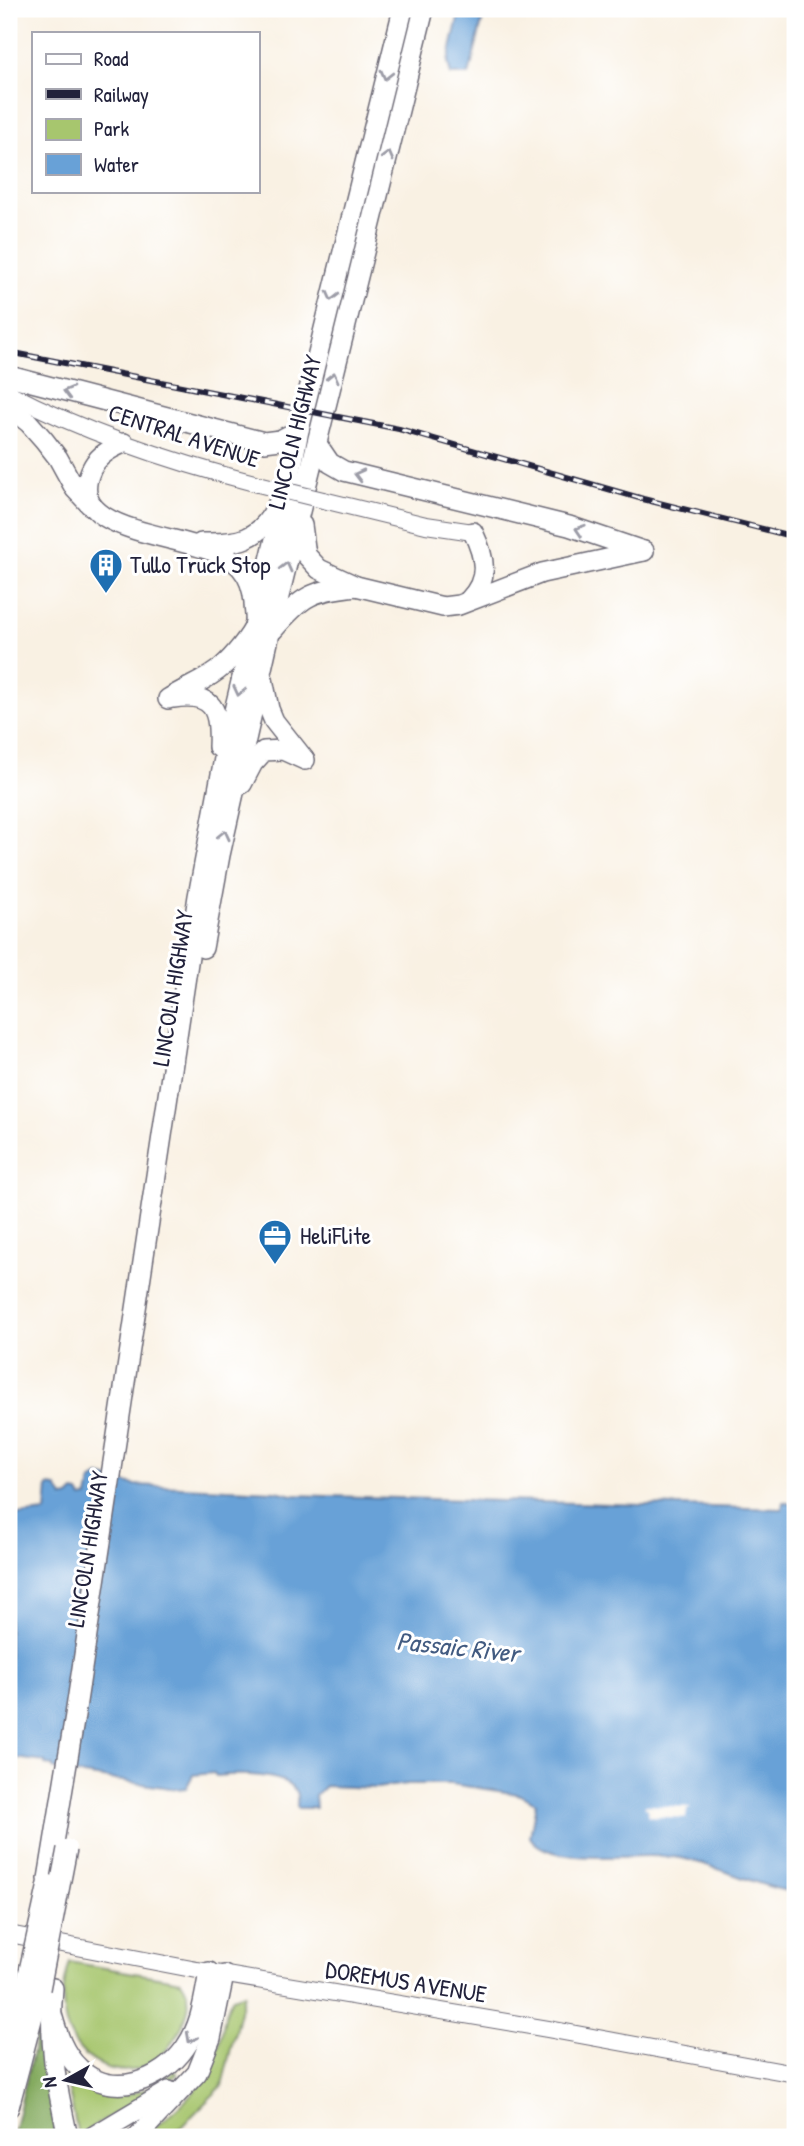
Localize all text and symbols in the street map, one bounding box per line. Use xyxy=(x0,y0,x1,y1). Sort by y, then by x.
legend xyxy=(32,32,259,192)
text: Road xyxy=(94,44,128,73)
one-way arrow xyxy=(380,69,394,81)
text: Railway xyxy=(94,80,149,109)
text: Park xyxy=(94,114,129,143)
text: Water xyxy=(94,150,139,179)
one-way arrow xyxy=(380,151,394,163)
one-way arrow xyxy=(326,290,340,302)
street label: LINCOLN HIGHWAY xyxy=(259,351,329,512)
one-way arrow xyxy=(325,372,340,384)
one-way arrow xyxy=(62,386,74,400)
street label: CENTRAL AVENUE xyxy=(105,396,264,475)
one-way arrow xyxy=(353,469,365,483)
one-way arrow xyxy=(574,523,586,538)
building icon: Tullo Truck Stop xyxy=(87,546,125,595)
place label: Tullo Truck Stop xyxy=(130,548,270,580)
one-way arrow xyxy=(278,561,293,573)
one-way arrow xyxy=(233,685,247,697)
one-way arrow xyxy=(216,829,231,841)
street label: LINCOLN HIGHWAY xyxy=(144,907,200,1068)
office icon: HeliFlite xyxy=(256,1217,294,1266)
place label: HeliFlite xyxy=(300,1219,372,1251)
street label: LINCOLN HIGHWAY xyxy=(59,1468,115,1629)
water label: Passaic River xyxy=(395,1623,524,1671)
street label: DOREMUS AVENUE xyxy=(323,1952,489,2010)
one-way arrow xyxy=(186,2030,199,2043)
north arrow xyxy=(32,2044,102,2114)
text: N xyxy=(36,2076,63,2089)

